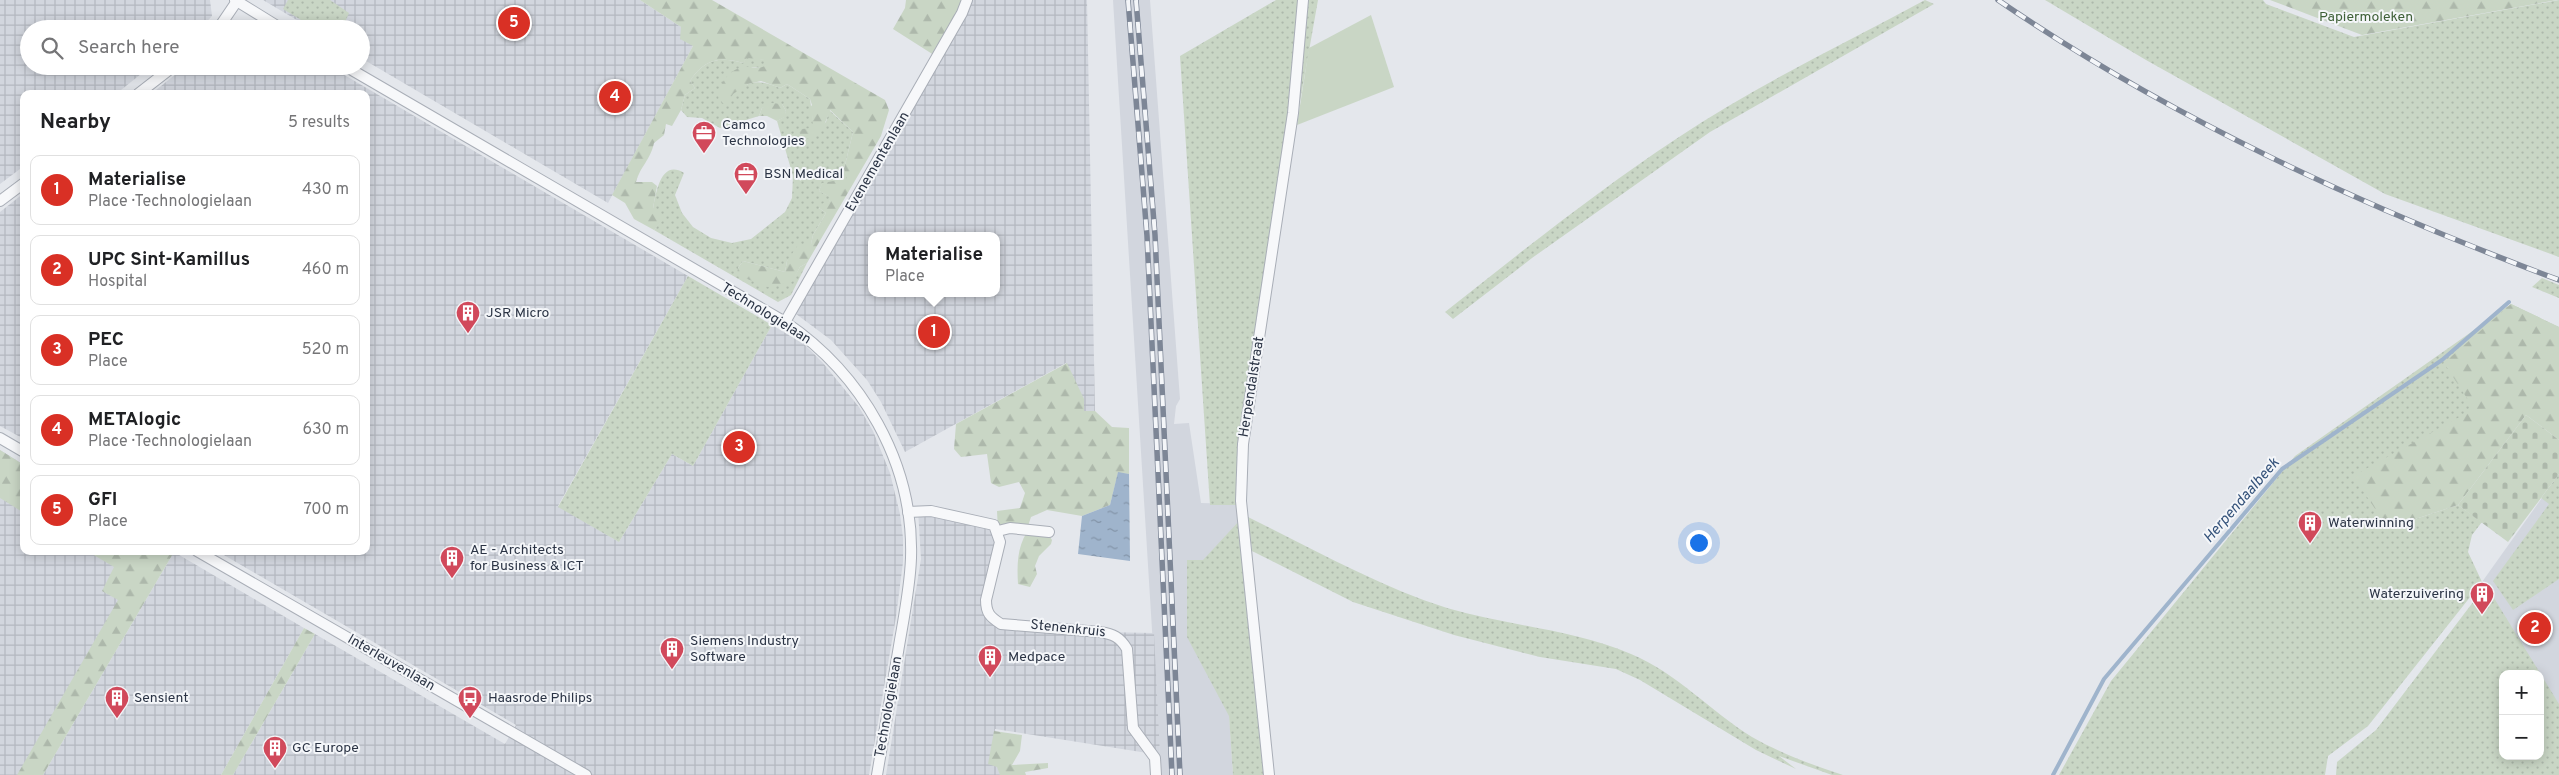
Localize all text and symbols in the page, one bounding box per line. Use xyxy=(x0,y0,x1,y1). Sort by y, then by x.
pin: 5 xyxy=(498,4,530,42)
park label: Papiermoleken xyxy=(2319,9,2413,26)
search box xyxy=(20,20,370,75)
icon: search xyxy=(38,34,66,62)
text: Search here xyxy=(78,36,180,60)
pin: 4 xyxy=(599,78,631,116)
text: Nearby xyxy=(40,109,111,136)
street label: Evenementenlaan xyxy=(842,109,914,215)
text: 5 results xyxy=(288,113,350,133)
place label: Camco Technologies xyxy=(722,117,805,150)
office icon: Camco Technologies xyxy=(691,120,717,154)
office icon: BSN Medical xyxy=(733,161,759,195)
place label: BSN Medical xyxy=(764,166,843,183)
text: Materialise xyxy=(88,168,186,192)
text: 1 xyxy=(54,180,60,200)
text: 430 m xyxy=(302,180,349,200)
text: Place · Technologielaan xyxy=(88,192,252,212)
popup xyxy=(868,232,1000,297)
text: Materialise xyxy=(885,243,983,267)
text: UPC Sint-Kamillus xyxy=(88,248,250,272)
text: 2 xyxy=(52,260,62,280)
text: 460 m xyxy=(302,260,349,280)
text: Place xyxy=(885,267,925,287)
text: Hospital xyxy=(88,272,147,292)
street label: Technologielaan xyxy=(718,280,814,348)
building icon: JSR Micro xyxy=(455,300,481,334)
place label: JSR Micro xyxy=(486,305,550,322)
pin: 1 xyxy=(918,313,950,351)
text: PEC xyxy=(88,328,124,352)
street label: Herpendalstraat xyxy=(1236,335,1268,439)
text: 3 xyxy=(52,340,62,360)
text: 520 m xyxy=(302,340,349,360)
text: Place xyxy=(88,352,128,372)
text: METAlogic xyxy=(88,408,181,432)
text: 4 xyxy=(52,420,62,440)
text: 630 m xyxy=(302,420,349,440)
pin: 3 xyxy=(723,428,755,466)
text: Place · Technologielaan xyxy=(88,432,252,452)
water label: Herpendaalbeek xyxy=(2200,454,2284,548)
text: GFI xyxy=(88,488,117,512)
text: 5 xyxy=(52,500,62,520)
text: 700 m xyxy=(303,500,349,520)
building icon: Waterwinning xyxy=(2297,510,2323,544)
text: Place xyxy=(88,512,128,532)
place label: Waterwinning xyxy=(2328,515,2414,532)
your location xyxy=(1686,530,1712,556)
place label: AE - Architects for Business & ICT xyxy=(470,542,584,575)
building icon: AE - Architects for Business & ICT xyxy=(439,545,465,579)
building icon: Waterzuivering xyxy=(2469,581,2495,615)
place label: Waterzuivering xyxy=(2369,586,2464,603)
pin: 2 xyxy=(2519,609,2551,647)
street label: Stenenkruis xyxy=(1030,617,1106,641)
street label: Interleuvenlaan xyxy=(344,631,438,695)
place label: Siemens Industry Software xyxy=(690,633,799,666)
building icon: Siemens Industry Software xyxy=(659,636,685,670)
building icon: Medpace xyxy=(977,644,1003,678)
place label: Medpace xyxy=(1008,649,1065,666)
street label: Technologielaan xyxy=(872,655,906,759)
map controls xyxy=(2499,670,2544,760)
button: + xyxy=(2499,670,2544,715)
building icon: Sensient xyxy=(104,685,130,719)
bus stop icon: Haasrode Philips xyxy=(457,685,483,719)
place label: Sensient xyxy=(134,690,188,707)
place label: Haasrode Philips xyxy=(488,690,592,707)
button: − xyxy=(2499,715,2544,760)
building icon: GC Europe xyxy=(262,735,288,769)
place label: GC Europe xyxy=(292,740,359,757)

